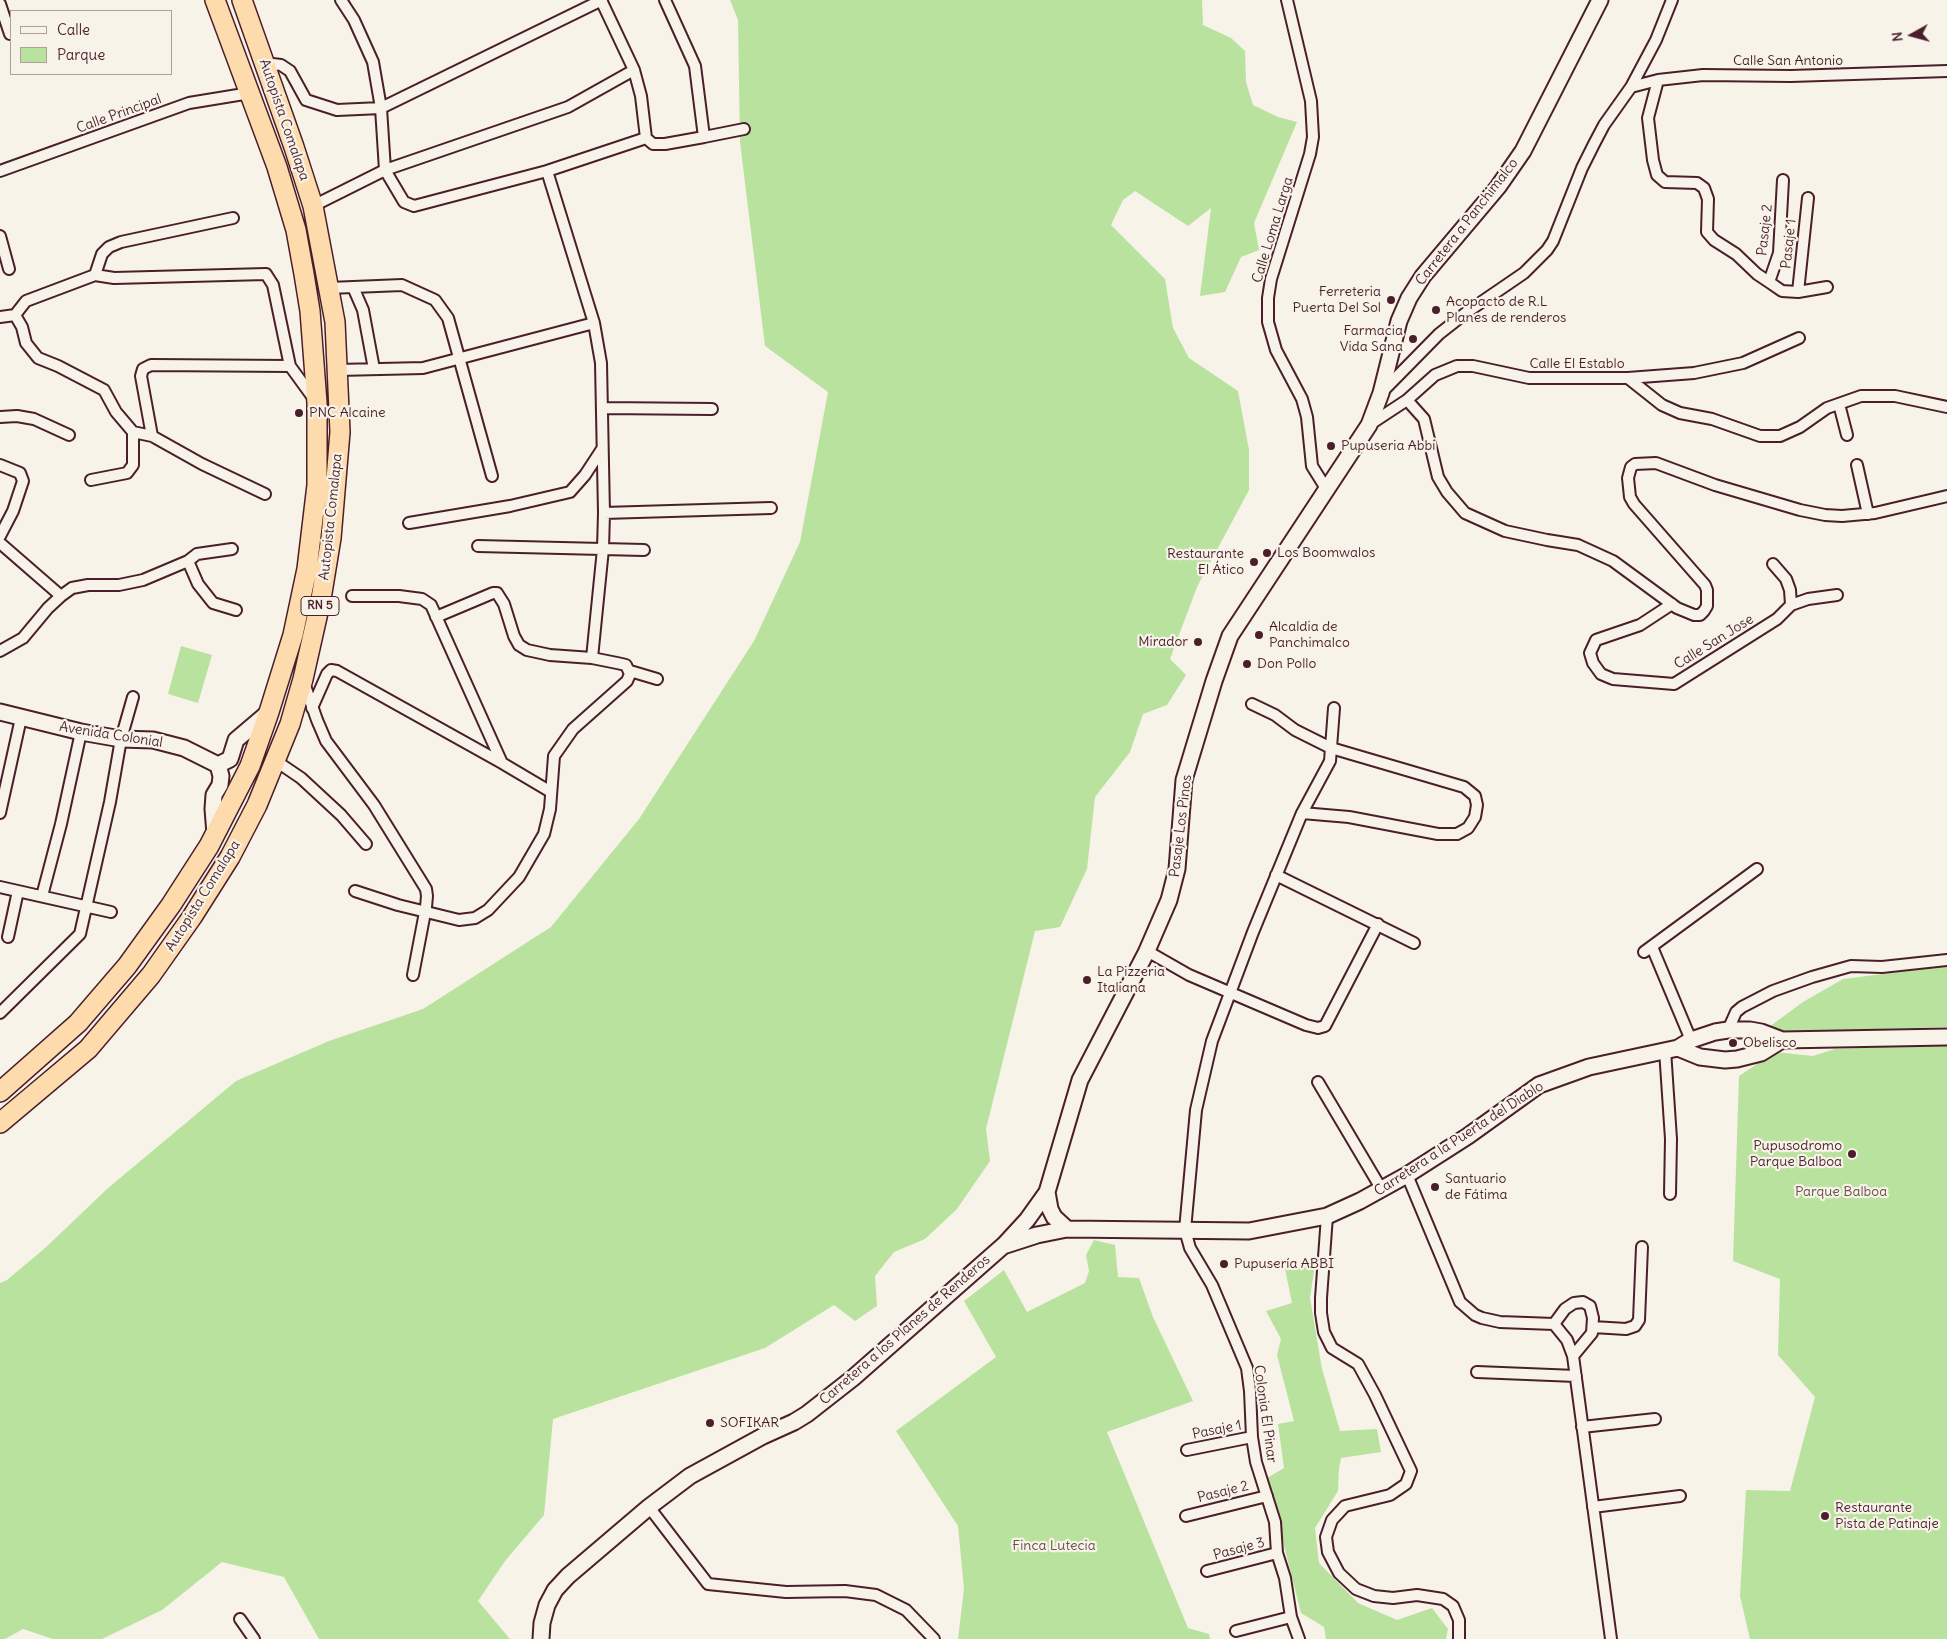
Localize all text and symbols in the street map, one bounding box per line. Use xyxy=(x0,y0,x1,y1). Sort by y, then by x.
legend xyxy=(10,10,172,75)
north arrow xyxy=(1887,10,1937,60)
text: Calle xyxy=(57,20,90,39)
text: N xyxy=(1888,31,1907,43)
text: Parque xyxy=(57,45,105,64)
street label: Calle San Antonio xyxy=(1733,53,1843,69)
street label: Autopista Comalapa xyxy=(255,57,313,183)
street label: Calle Principal xyxy=(74,91,164,137)
street label: Carretera a Panchimalco xyxy=(1412,155,1522,289)
street label: Calle Loma Larga xyxy=(1249,175,1297,285)
street label: Pasaje 2 xyxy=(1754,203,1776,257)
street label: Pasaje 1 xyxy=(1778,218,1800,270)
place label: Ferreteria Puerta Del Sol xyxy=(1292,284,1381,316)
marker: Ferreteria Puerta Del Sol xyxy=(1385,294,1397,306)
place label: Acopacto de R.L Planes de renderos xyxy=(1446,294,1566,326)
marker: Acopacto de R.L Planes de renderos xyxy=(1430,304,1442,316)
place label: Farmacia Vida Sana xyxy=(1340,323,1403,356)
marker: Farmacia Vida Sana xyxy=(1407,333,1419,345)
street label: Calle El Establo xyxy=(1530,356,1624,372)
place label: PNC Alcaine xyxy=(309,405,386,421)
marker: PNC Alcaine xyxy=(293,407,305,419)
place label: Pupuseria Abbi xyxy=(1341,438,1435,454)
marker: Pupuseria Abbi xyxy=(1325,440,1337,452)
street label: Autopista Comalapa xyxy=(316,453,346,581)
place label: Los Boomwalos xyxy=(1277,545,1375,561)
place label: Restaurante El Ático xyxy=(1167,546,1244,578)
marker: Los Boomwalos xyxy=(1261,547,1273,559)
marker: Restaurante El Ático xyxy=(1248,556,1260,568)
road number: RN 5 xyxy=(301,596,339,616)
street label: Calle San Jose xyxy=(1671,611,1757,673)
place label: Alcaldia de Panchimalco xyxy=(1269,619,1350,652)
marker: Alcaldia de Panchimalco xyxy=(1253,629,1265,641)
place label: Mirador xyxy=(1138,634,1188,650)
marker: Mirador xyxy=(1192,636,1204,648)
place label: Don Pollo xyxy=(1257,656,1316,672)
marker: Don Pollo xyxy=(1241,658,1253,670)
street label: Avenida Colonial xyxy=(58,719,164,751)
street label: Pasaje Los Pinos xyxy=(1166,774,1196,878)
street label: Autopista Comalapa xyxy=(162,837,244,955)
place label: La Pizzeria Italiana xyxy=(1097,964,1165,996)
marker: La Pizzeria Italiana xyxy=(1081,974,1093,986)
place label: Obelisco xyxy=(1743,1035,1797,1051)
marker: Obelisco xyxy=(1727,1037,1739,1049)
street label: Carretera a la Puerta del Diablo xyxy=(1371,1078,1547,1200)
place label: Pupusodromo Parque Balboa xyxy=(1750,1138,1842,1170)
marker: Pupusodromo Parque Balboa xyxy=(1846,1148,1858,1160)
place label: Santuario de Fátima xyxy=(1445,1171,1507,1204)
marker: Santuario de Fátima xyxy=(1429,1181,1441,1193)
park label: Parque Balboa xyxy=(1795,1184,1887,1200)
street label: Carretera a los Planes de Renderos xyxy=(816,1251,994,1409)
place label: Pupusería ABBI xyxy=(1234,1256,1334,1272)
marker: Pupusería ABBI xyxy=(1218,1258,1230,1270)
street label: Colonia El Pinar xyxy=(1250,1364,1280,1464)
place label: SOFIKAR xyxy=(720,1415,779,1431)
marker: SOFIKAR xyxy=(704,1417,716,1429)
street label: Pasaje 1 xyxy=(1191,1417,1243,1443)
street label: Pasaje 2 xyxy=(1196,1478,1250,1506)
place label: Restaurante Pista de Patinaje xyxy=(1835,1500,1939,1532)
marker: Restaurante Pista de Patinaje xyxy=(1819,1510,1831,1522)
street label: Pasaje 3 xyxy=(1212,1534,1266,1564)
park label: Finca Lutecia xyxy=(1012,1538,1096,1554)

